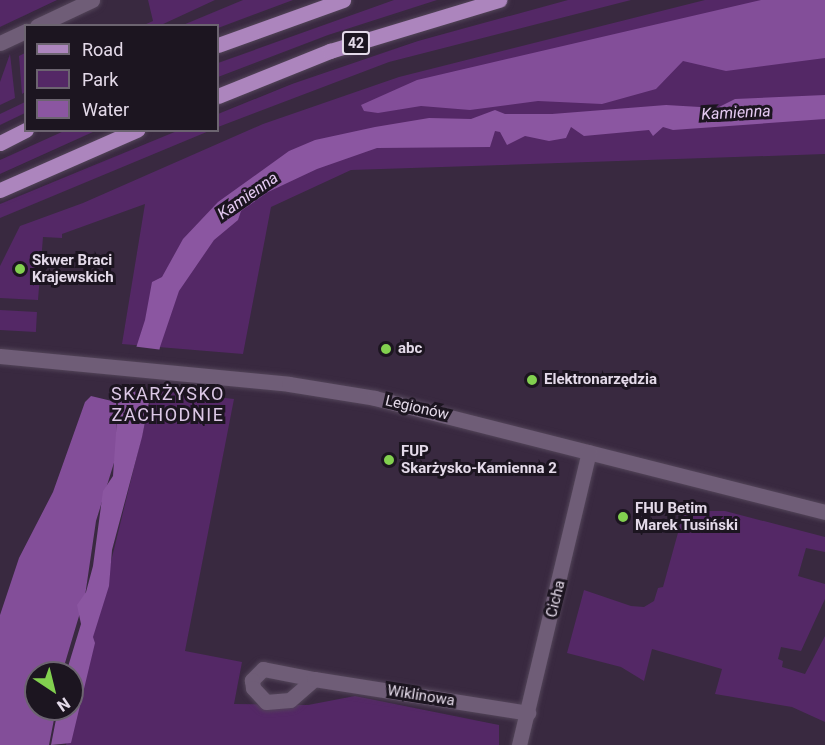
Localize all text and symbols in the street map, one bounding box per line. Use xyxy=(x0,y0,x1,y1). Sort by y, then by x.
legend xyxy=(24,24,219,132)
road number: 42 xyxy=(341,32,371,54)
text: Road xyxy=(82,39,123,60)
text: Park xyxy=(82,69,118,90)
text: Water xyxy=(82,99,129,120)
water label: Kamienna xyxy=(701,102,771,124)
water label: Kamienna xyxy=(214,168,282,224)
place label: Skwer Braci Krajewskich xyxy=(32,251,114,286)
marker: Skwer Braci Krajewskich xyxy=(13,262,27,276)
place label: abc xyxy=(398,340,422,358)
marker: abc xyxy=(379,342,393,356)
place label: Elektronarzędzia xyxy=(544,371,657,389)
marker: Elektronarzędzia xyxy=(525,373,539,387)
district label: SKARŻYSKO ZACHODNIE xyxy=(111,384,225,426)
street label: Legionów xyxy=(383,392,451,424)
place label: FUP Skarżysko-Kamienna 2 xyxy=(401,442,557,477)
marker: FUP Skarżysko-Kamienna 2 xyxy=(382,453,396,467)
place label: FHU Betim Marek Tusiński xyxy=(635,499,738,534)
marker: FHU Betim Marek Tusiński xyxy=(616,510,630,524)
street label: Cicha xyxy=(543,579,569,619)
north arrow xyxy=(24,661,84,721)
street label: Wiklinowa xyxy=(386,682,456,710)
text: N xyxy=(53,693,74,716)

